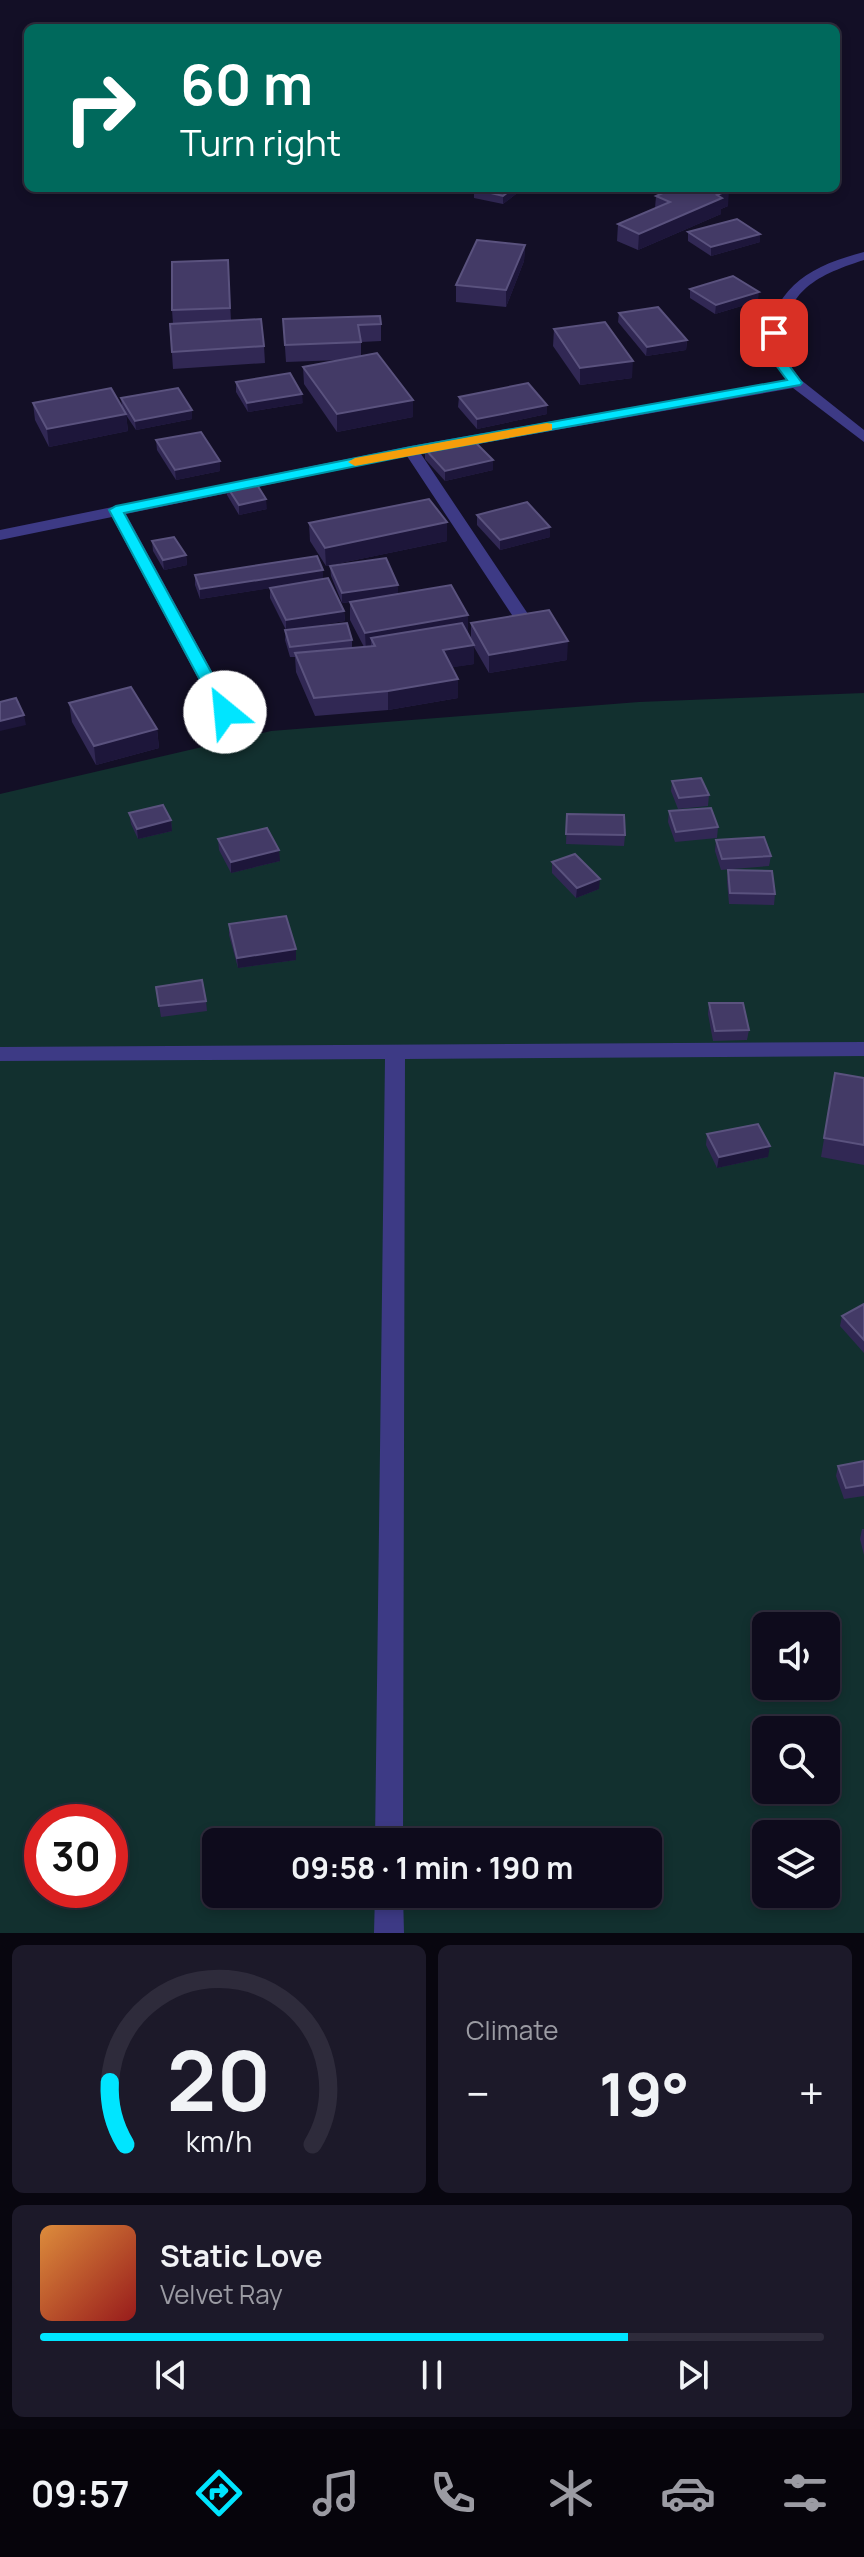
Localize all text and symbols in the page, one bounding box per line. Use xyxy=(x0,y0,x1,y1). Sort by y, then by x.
text: 60 m xyxy=(180,45,313,122)
icon: right xyxy=(48,56,152,160)
text: Turn right xyxy=(180,118,341,167)
pin xyxy=(740,299,808,367)
icon: arrive xyxy=(752,311,796,355)
position arrow xyxy=(183,670,267,754)
map controls xyxy=(752,1612,840,1908)
button: sound xyxy=(752,1612,840,1700)
button: search xyxy=(752,1716,840,1804)
speed limit sign: 30 xyxy=(24,1804,128,1908)
button: layers xyxy=(752,1820,840,1908)
text: 09:58 · 1 min · 190 m xyxy=(291,1847,573,1888)
text: Climate xyxy=(466,2012,558,2048)
text: 20 xyxy=(167,2022,271,2136)
text: 19° xyxy=(599,2052,689,2134)
text: − xyxy=(466,2063,490,2123)
text: + xyxy=(799,2063,824,2123)
text: km/h xyxy=(186,2122,252,2161)
text: Static Love xyxy=(160,2235,323,2276)
text: Velvet Ray xyxy=(160,2276,283,2312)
icon: previous xyxy=(149,2353,193,2397)
icon: pause xyxy=(410,2353,454,2397)
icon: next xyxy=(671,2353,715,2397)
icon: directions xyxy=(191,2465,247,2521)
icon: music xyxy=(308,2465,364,2521)
icon: phone xyxy=(425,2465,481,2521)
icon: climate xyxy=(543,2465,599,2521)
icon: car xyxy=(660,2465,716,2521)
icon: filters xyxy=(777,2465,833,2521)
text: 09:57 xyxy=(31,2469,129,2518)

